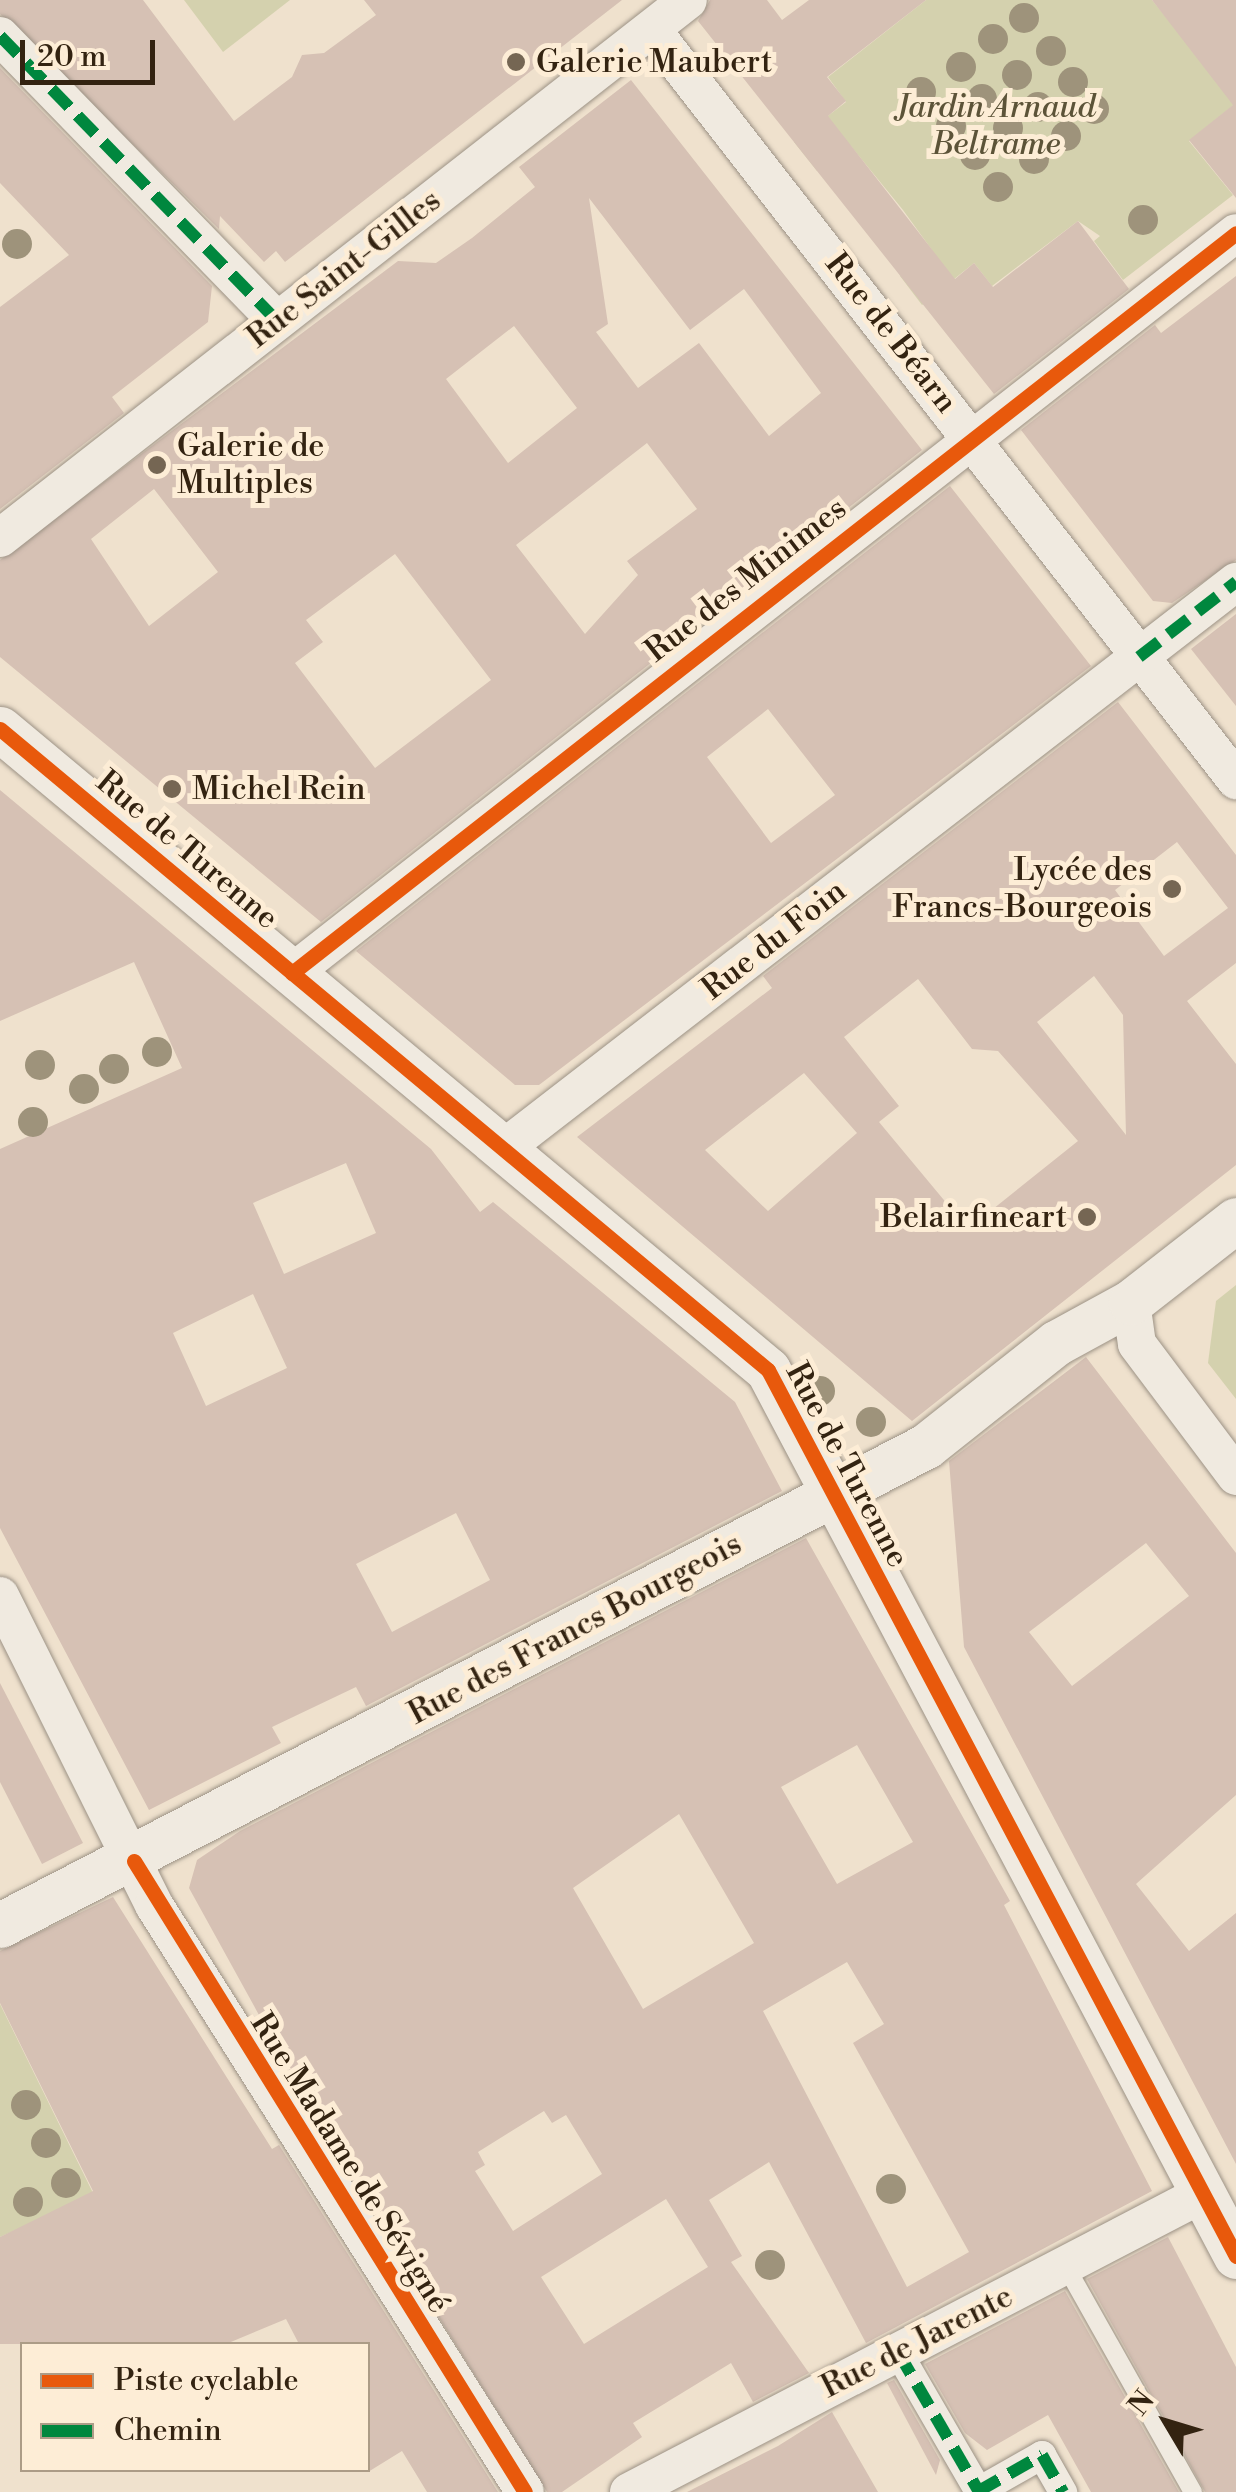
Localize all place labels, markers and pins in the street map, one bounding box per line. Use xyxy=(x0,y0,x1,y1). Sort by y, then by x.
place label: Galerie Maubert xyxy=(536,43,772,81)
marker: Galerie Maubert xyxy=(505,51,527,73)
place label: Galerie de Multiples xyxy=(177,428,325,503)
marker: Galerie de Multiples xyxy=(146,454,168,476)
place label: Michel Rein xyxy=(192,770,366,808)
marker: Michel Rein xyxy=(161,778,183,800)
place label: Lycée des Francs-Bourgeois xyxy=(892,852,1152,927)
marker: Lycée des Francs-Bourgeois xyxy=(1161,878,1183,900)
place label: Belairfineart xyxy=(880,1198,1067,1236)
marker: Belairfineart xyxy=(1076,1206,1098,1228)

